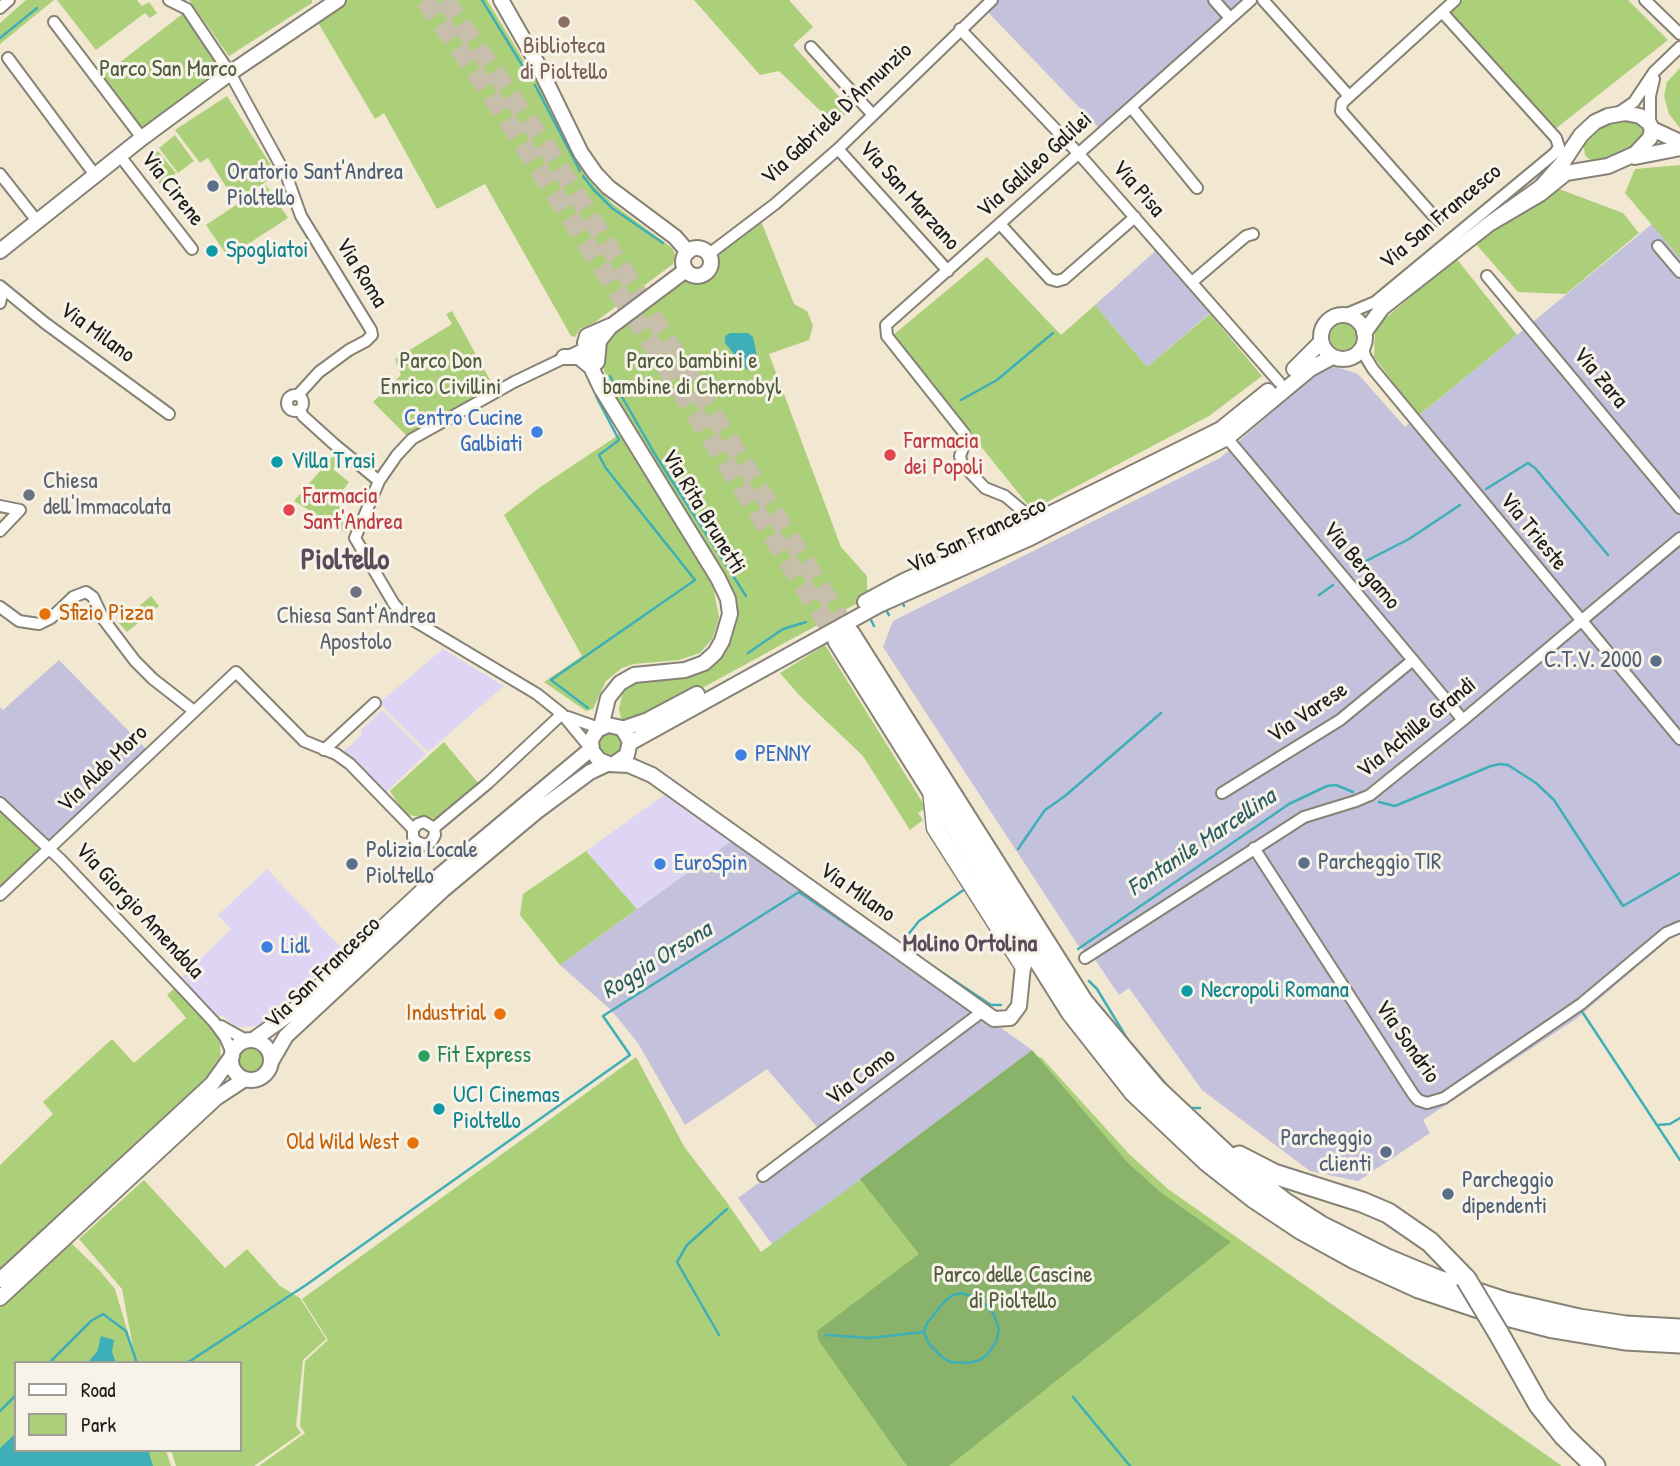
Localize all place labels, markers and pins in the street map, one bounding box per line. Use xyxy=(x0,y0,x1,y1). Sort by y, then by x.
marker: Biblioteca di Pioltello xyxy=(556,14,572,30)
place label: Biblioteca di Pioltello xyxy=(520,33,608,87)
place label: Oratorio Sant'Andrea Pioltello xyxy=(227,159,403,213)
marker: Oratorio Sant'Andrea Pioltello xyxy=(205,178,221,194)
place label: Spogliatoi xyxy=(226,237,309,265)
marker: Spogliatoi xyxy=(204,243,220,259)
place label: Centro Cucine Galbiati xyxy=(404,405,523,459)
marker: Centro Cucine Galbiati xyxy=(529,424,545,440)
place label: Farmacia dei Popoli xyxy=(904,428,983,482)
marker: Farmacia dei Popoli xyxy=(882,447,898,463)
place label: Villa Trasi xyxy=(291,448,376,476)
marker: Villa Trasi xyxy=(269,454,285,470)
place label: Chiesa dell'Immacolata xyxy=(43,468,171,522)
place label: Farmacia Sant'Andrea xyxy=(303,483,402,537)
marker: Chiesa dell'Immacolata xyxy=(21,487,37,503)
marker: Farmacia Sant'Andrea xyxy=(281,502,297,518)
marker: Chiesa Sant'Andrea Apostolo xyxy=(348,584,364,600)
place label: Sfizio Pizza xyxy=(59,600,153,628)
place label: Chiesa Sant'Andrea Apostolo xyxy=(277,603,435,657)
marker: Sfizio Pizza xyxy=(37,606,53,622)
place label: C.T.V. 2000 xyxy=(1544,647,1642,675)
marker: C.T.V. 2000 xyxy=(1648,653,1664,669)
place label: PENNY xyxy=(755,741,811,769)
marker: PENNY xyxy=(733,747,749,763)
place label: Polizia Locale Pioltello xyxy=(366,837,478,891)
place label: Parcheggio TIR xyxy=(1318,849,1441,877)
place label: EuroSpin xyxy=(674,850,747,878)
marker: Parcheggio TIR xyxy=(1296,855,1312,871)
marker: Polizia Locale Pioltello xyxy=(344,856,360,872)
marker: EuroSpin xyxy=(652,856,668,872)
place label: Lidl xyxy=(281,933,310,961)
marker: Lidl xyxy=(259,939,275,955)
place label: Necropoli Romana xyxy=(1201,977,1349,1005)
marker: Necropoli Romana xyxy=(1179,983,1195,999)
place label: Industrial xyxy=(406,1000,486,1028)
marker: Industrial xyxy=(492,1006,508,1022)
place label: Fit Express xyxy=(438,1042,531,1070)
marker: Fit Express xyxy=(416,1048,432,1064)
place label: UCI Cinemas Pioltello xyxy=(453,1082,560,1136)
marker: UCI Cinemas Pioltello xyxy=(431,1101,447,1117)
place label: Parcheggio clienti xyxy=(1280,1125,1372,1179)
place label: Old Wild West xyxy=(286,1129,399,1157)
marker: Old Wild West xyxy=(405,1135,421,1151)
marker: Parcheggio clienti xyxy=(1378,1144,1394,1160)
place label: Parcheggio dipendenti xyxy=(1462,1167,1554,1221)
marker: Parcheggio dipendenti xyxy=(1440,1186,1456,1202)

